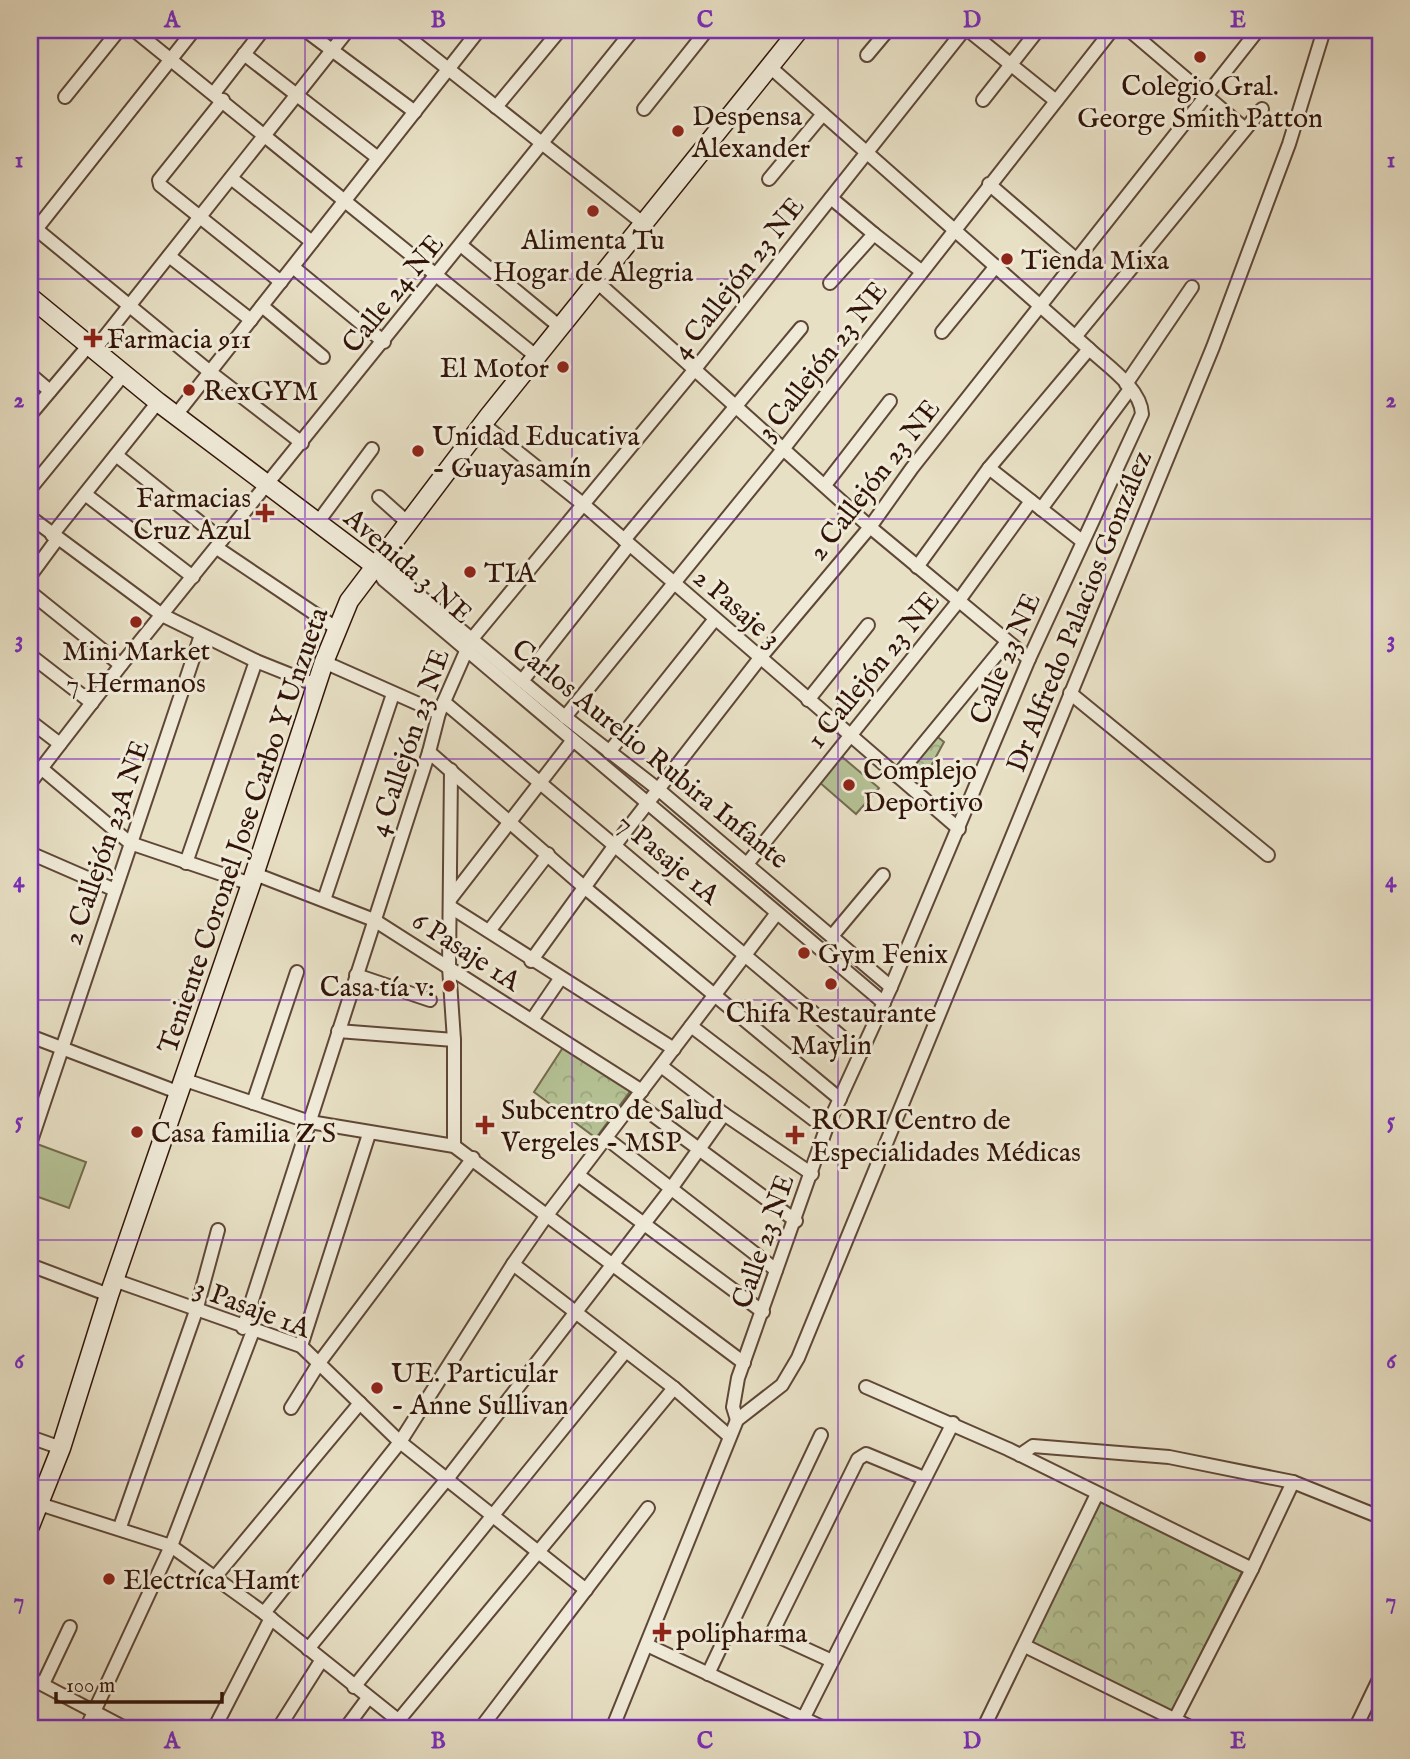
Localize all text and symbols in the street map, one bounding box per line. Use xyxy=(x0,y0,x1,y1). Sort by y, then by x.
text: A xyxy=(163,6,181,35)
text: B xyxy=(430,6,446,35)
text: C xyxy=(697,6,714,35)
text: D xyxy=(963,6,981,35)
text: E xyxy=(1230,6,1246,35)
marker: Colegio Gral. George Smith Patton xyxy=(1192,49,1208,65)
place label: Colegio Gral. George Smith Patton xyxy=(1077,70,1323,137)
place label: Despensa Alexander xyxy=(691,100,810,167)
marker: Despensa Alexander xyxy=(670,123,686,139)
text: 1 xyxy=(15,146,23,175)
text: 1 xyxy=(1387,146,1395,175)
street label: 4 Callejón 23 NE xyxy=(665,191,813,367)
marker: Alimenta Tu Hogar de Alegria xyxy=(585,203,601,219)
place label: Alimenta Tu Hogar de Alegria xyxy=(493,224,694,291)
street label: Calle 24 NE xyxy=(335,228,453,361)
place label: Tienda Mixa xyxy=(1021,244,1170,279)
marker: Tienda Mixa xyxy=(999,251,1015,267)
street label: 3 Callejón 23 NE xyxy=(750,275,896,448)
place label: Farmacia 911 xyxy=(107,323,251,358)
marker: Farmacia 911 xyxy=(85,330,101,346)
place label: El Motor xyxy=(440,352,549,387)
marker: El Motor xyxy=(555,359,571,375)
place label: RexGYM xyxy=(203,375,318,410)
marker: RexGYM xyxy=(181,382,197,398)
text: 2 xyxy=(14,386,25,415)
text: 2 xyxy=(1386,386,1397,415)
street label: 2 Callejón 23 NE xyxy=(801,393,949,568)
place label: Unidad Educativa - Guayasamín xyxy=(432,420,641,487)
marker: Unidad Educativa - Guayasamín xyxy=(410,443,426,459)
street label: Dr Alfredo Palacios González xyxy=(1000,446,1161,778)
place label: Farmacias Cruz Azul xyxy=(133,482,251,549)
street label: Avenida 3 NE xyxy=(335,501,479,632)
marker: Farmacias Cruz Azul xyxy=(257,505,273,521)
place label: TIA xyxy=(484,557,536,592)
street label: 2 Pasaje 3 xyxy=(685,561,788,657)
marker: TIA xyxy=(462,564,478,580)
street label: 1 Callejón 23 NE xyxy=(800,585,948,756)
street label: Calle 23 NE xyxy=(963,588,1050,730)
street label: Teniente Coronel Jose Carbo Y Unzueta xyxy=(151,602,338,1058)
marker: Mini Market 7 Hermanos xyxy=(128,614,144,630)
text: 3 xyxy=(15,626,23,655)
text: 3 xyxy=(1387,626,1395,655)
street label: Carlos Aurelio Rubira Infante xyxy=(504,632,795,878)
place label: Mini Market 7 Hermanos xyxy=(62,635,210,702)
street label: 4 Callejón 23 NE xyxy=(362,644,459,841)
street label: 2 Callejón 23A NE xyxy=(56,736,159,950)
place label: Complejo Deportivo xyxy=(863,754,983,821)
marker: Complejo Deportivo xyxy=(841,777,857,793)
street label: 7 Pasaje 1A xyxy=(609,807,727,914)
text: 4 xyxy=(13,866,25,895)
text: 4 xyxy=(1385,866,1397,895)
street label: 6 Pasaje 1A xyxy=(405,904,528,1001)
place label: Gym Fenix xyxy=(818,938,949,973)
marker: Gym Fenix xyxy=(796,945,812,961)
place label: Casa tía v: xyxy=(320,971,435,1006)
marker: Chifa Restaurante Maylin xyxy=(823,976,839,992)
marker: Casa tía v: xyxy=(441,978,457,994)
place label: Chifa Restaurante Maylin xyxy=(726,997,936,1064)
place label: Subcentro de Salud Vergeles - MSP xyxy=(500,1094,723,1161)
place label: RORI Centro de Especialidades Médicas xyxy=(811,1104,1081,1171)
text: 5 xyxy=(15,1107,24,1136)
text: 5 xyxy=(1387,1107,1396,1136)
marker: Subcentro de Salud Vergeles - MSP xyxy=(475,1115,495,1135)
place label: Casa familia Z S xyxy=(151,1117,336,1152)
marker: Casa familia Z S xyxy=(129,1124,145,1140)
marker: RORI Centro de Especialidades Médicas xyxy=(785,1125,805,1145)
street label: Calle 23 NE xyxy=(725,1170,804,1314)
street label: 3 Pasaje 1A xyxy=(189,1271,316,1348)
text: 6 xyxy=(14,1347,25,1376)
text: 6 xyxy=(1386,1347,1397,1376)
place label: UE. Particular - Anne Sullivan xyxy=(391,1357,569,1424)
marker: UE. Particular - Anne Sullivan xyxy=(369,1380,385,1396)
place label: Electríca Hamt xyxy=(123,1564,300,1599)
marker: Electríca Hamt xyxy=(101,1571,117,1587)
text: 7 xyxy=(14,1587,24,1616)
text: 7 xyxy=(1386,1587,1396,1616)
place label: polipharma xyxy=(676,1617,808,1652)
marker: polipharma xyxy=(654,1624,670,1640)
scale bar xyxy=(56,1661,222,1705)
text: 100 m xyxy=(66,1673,115,1700)
text: A xyxy=(163,1727,181,1756)
text: B xyxy=(430,1727,446,1756)
text: C xyxy=(697,1727,714,1756)
text: D xyxy=(963,1727,981,1756)
text: E xyxy=(1230,1727,1246,1756)

